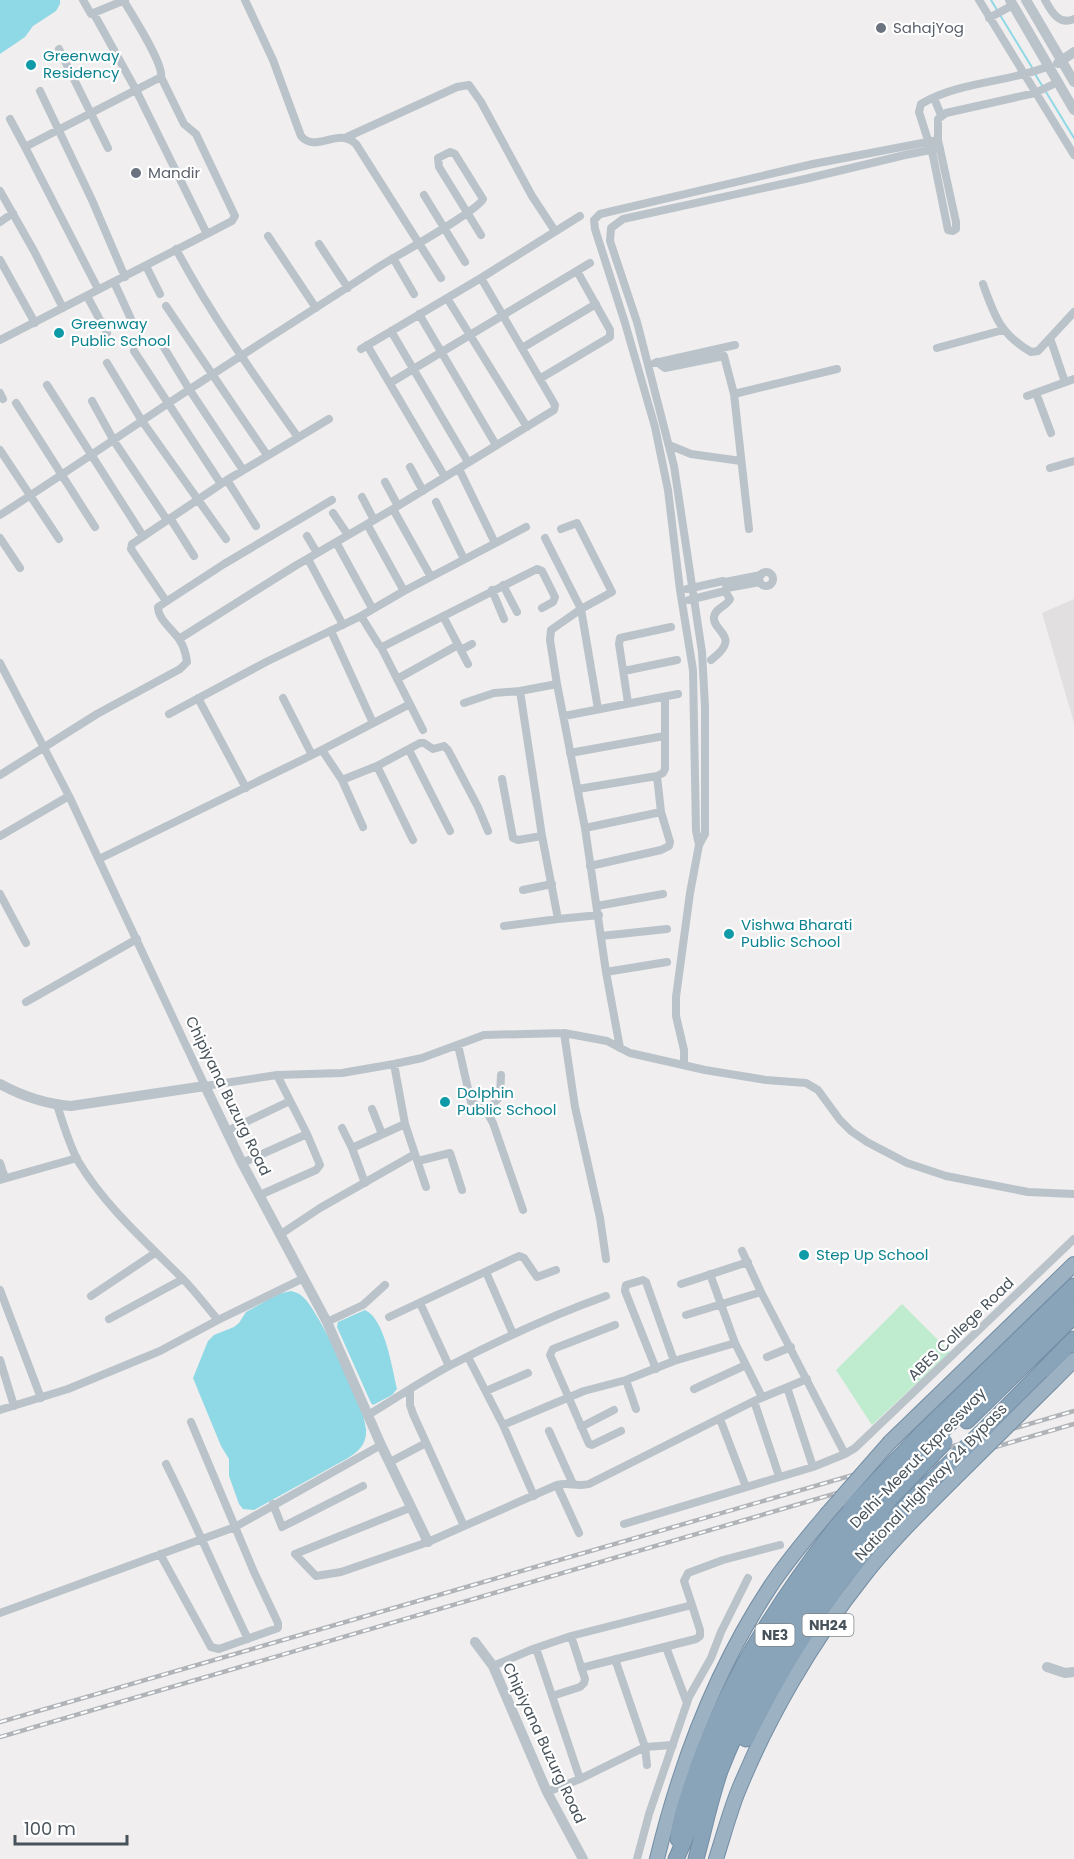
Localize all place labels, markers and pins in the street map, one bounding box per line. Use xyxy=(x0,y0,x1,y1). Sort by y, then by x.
place label: SahajYog xyxy=(893,17,964,38)
marker: SahajYog xyxy=(874,21,888,35)
place label: Greenway Residency xyxy=(43,45,120,83)
marker: Greenway Residency xyxy=(24,58,38,72)
place label: Mandir xyxy=(148,162,200,183)
marker: Mandir xyxy=(129,166,143,180)
place label: Greenway Public School xyxy=(71,313,170,351)
marker: Greenway Public School xyxy=(52,326,66,340)
place label: Vishwa Bharati Public School xyxy=(741,914,853,952)
marker: Vishwa Bharati Public School xyxy=(722,927,736,941)
place label: Dolphin Public School xyxy=(457,1082,556,1120)
marker: Dolphin Public School xyxy=(438,1095,452,1109)
place label: Step Up School xyxy=(816,1244,928,1265)
marker: Step Up School xyxy=(797,1248,811,1262)

